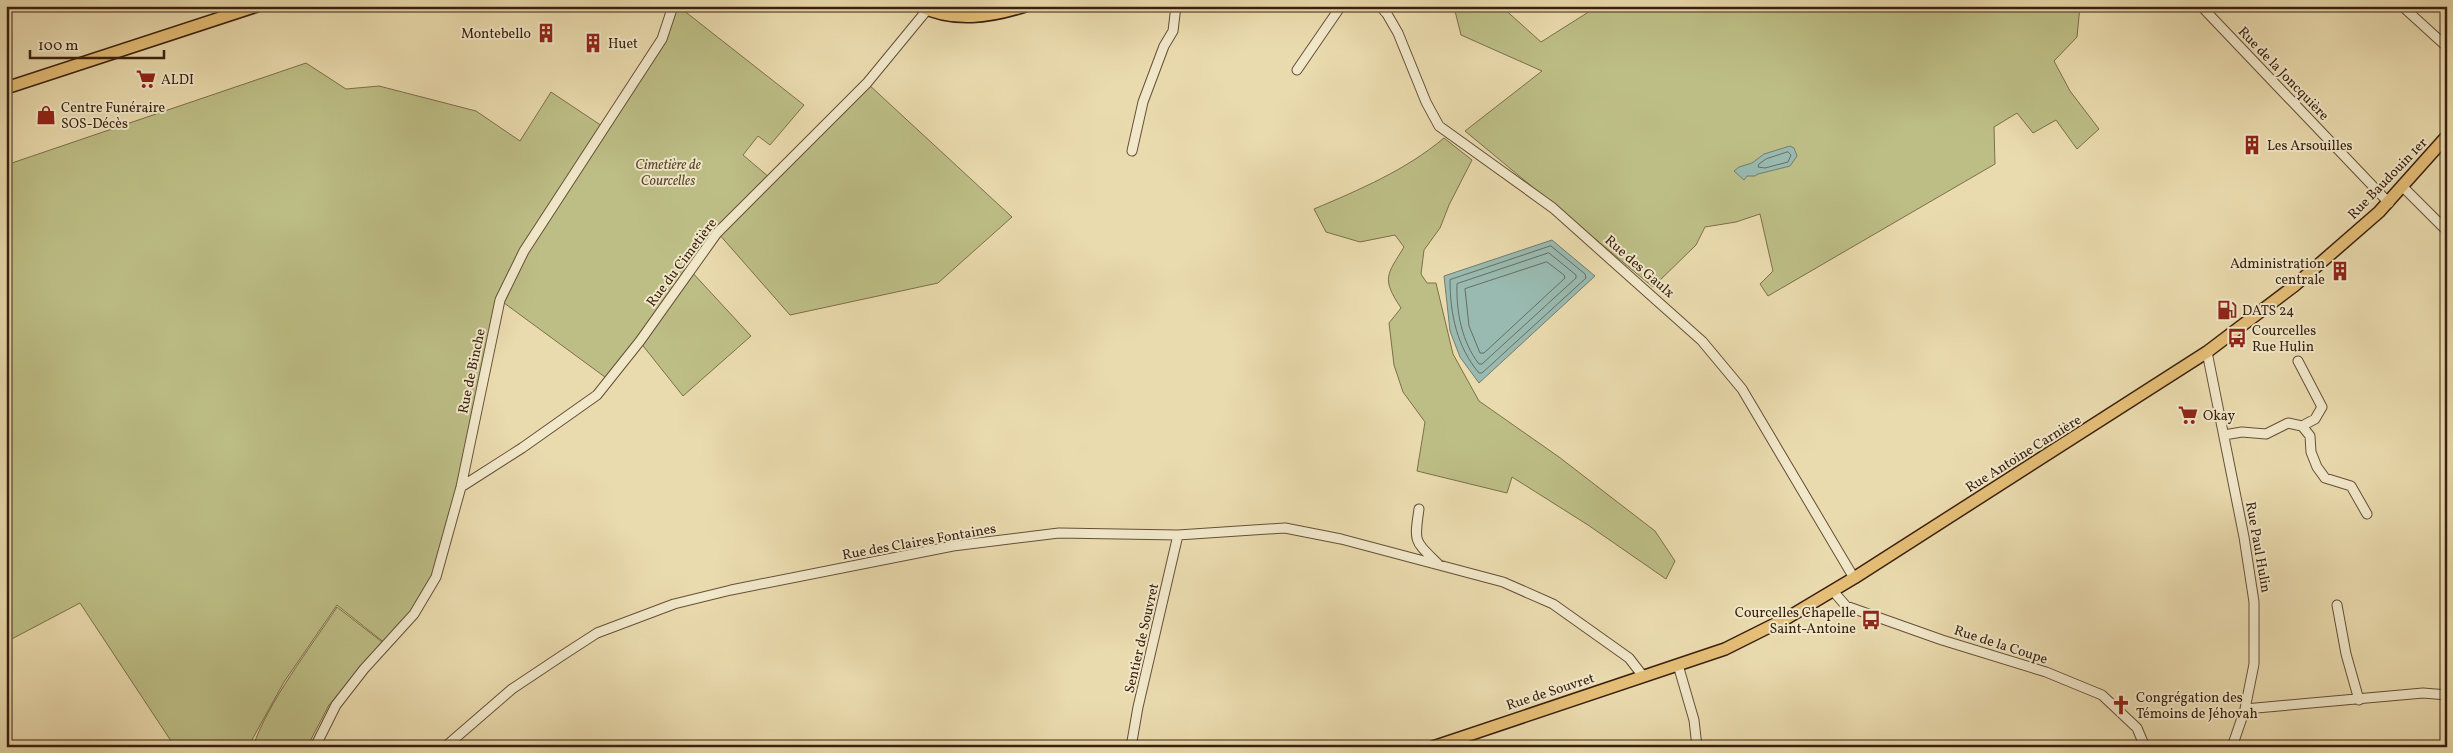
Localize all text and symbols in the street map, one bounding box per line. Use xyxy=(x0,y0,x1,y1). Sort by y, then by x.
building icon: Montebello xyxy=(535,22,557,44)
street label: Rue de la Joncquière xyxy=(2233,23,2333,125)
place label: Montebello xyxy=(461,25,531,44)
scale bar xyxy=(30,28,164,60)
building icon: Huet xyxy=(582,32,604,54)
place label: Huet xyxy=(608,35,638,54)
text: 100 m xyxy=(38,36,78,57)
supermarket icon: ALDI xyxy=(135,68,157,90)
place label: ALDI xyxy=(161,71,194,90)
place label: Centre Funéraire SOS-Décès xyxy=(61,99,166,134)
shop icon: Centre Funéraire SOS-Décès xyxy=(35,104,57,126)
building icon: Les Arsouilles xyxy=(2241,134,2263,156)
street label: Rue Baudouin 1er xyxy=(2344,134,2432,224)
place label: Les Arsouilles xyxy=(2267,137,2353,156)
park label: Cimetière de Courcelles xyxy=(635,156,701,191)
street label: Rue du Cimetière xyxy=(643,215,722,311)
street label: Rue des Gaulx xyxy=(1600,231,1678,303)
place label: Administration centrale xyxy=(2230,255,2325,290)
building icon: Administration centrale xyxy=(2329,260,2351,282)
fuel station icon: DATS 24 xyxy=(2216,299,2238,321)
place label: DATS 24 xyxy=(2242,302,2294,321)
place label: Courcelles Rue Hulin xyxy=(2252,322,2316,357)
street label: Rue de Binche xyxy=(454,327,491,416)
bus stop icon: Courcelles Rue Hulin xyxy=(2226,327,2248,349)
supermarket icon: Okay xyxy=(2177,404,2199,426)
place label: Okay xyxy=(2203,407,2235,426)
street label: Rue Antoine Carnière xyxy=(1962,411,2086,498)
street label: Rue Paul Hulin xyxy=(2240,500,2275,594)
street label: Rue des Claires Fontaines xyxy=(841,520,998,565)
street label: Sentier de Souvret xyxy=(1121,582,1164,695)
place label: Courcelles Chapelle Saint-Antoine xyxy=(1735,604,1856,639)
bus stop icon: Courcelles Chapelle Saint-Antoine xyxy=(1860,609,1882,631)
street label: Rue de la Coupe xyxy=(1951,621,2050,670)
street label: Rue de Souvret xyxy=(1504,669,1597,716)
place label: Congrégation des Témoins de Jéhovah xyxy=(2136,689,2258,724)
church icon: Congrégation des Témoins de Jéhovah xyxy=(2110,694,2132,716)

